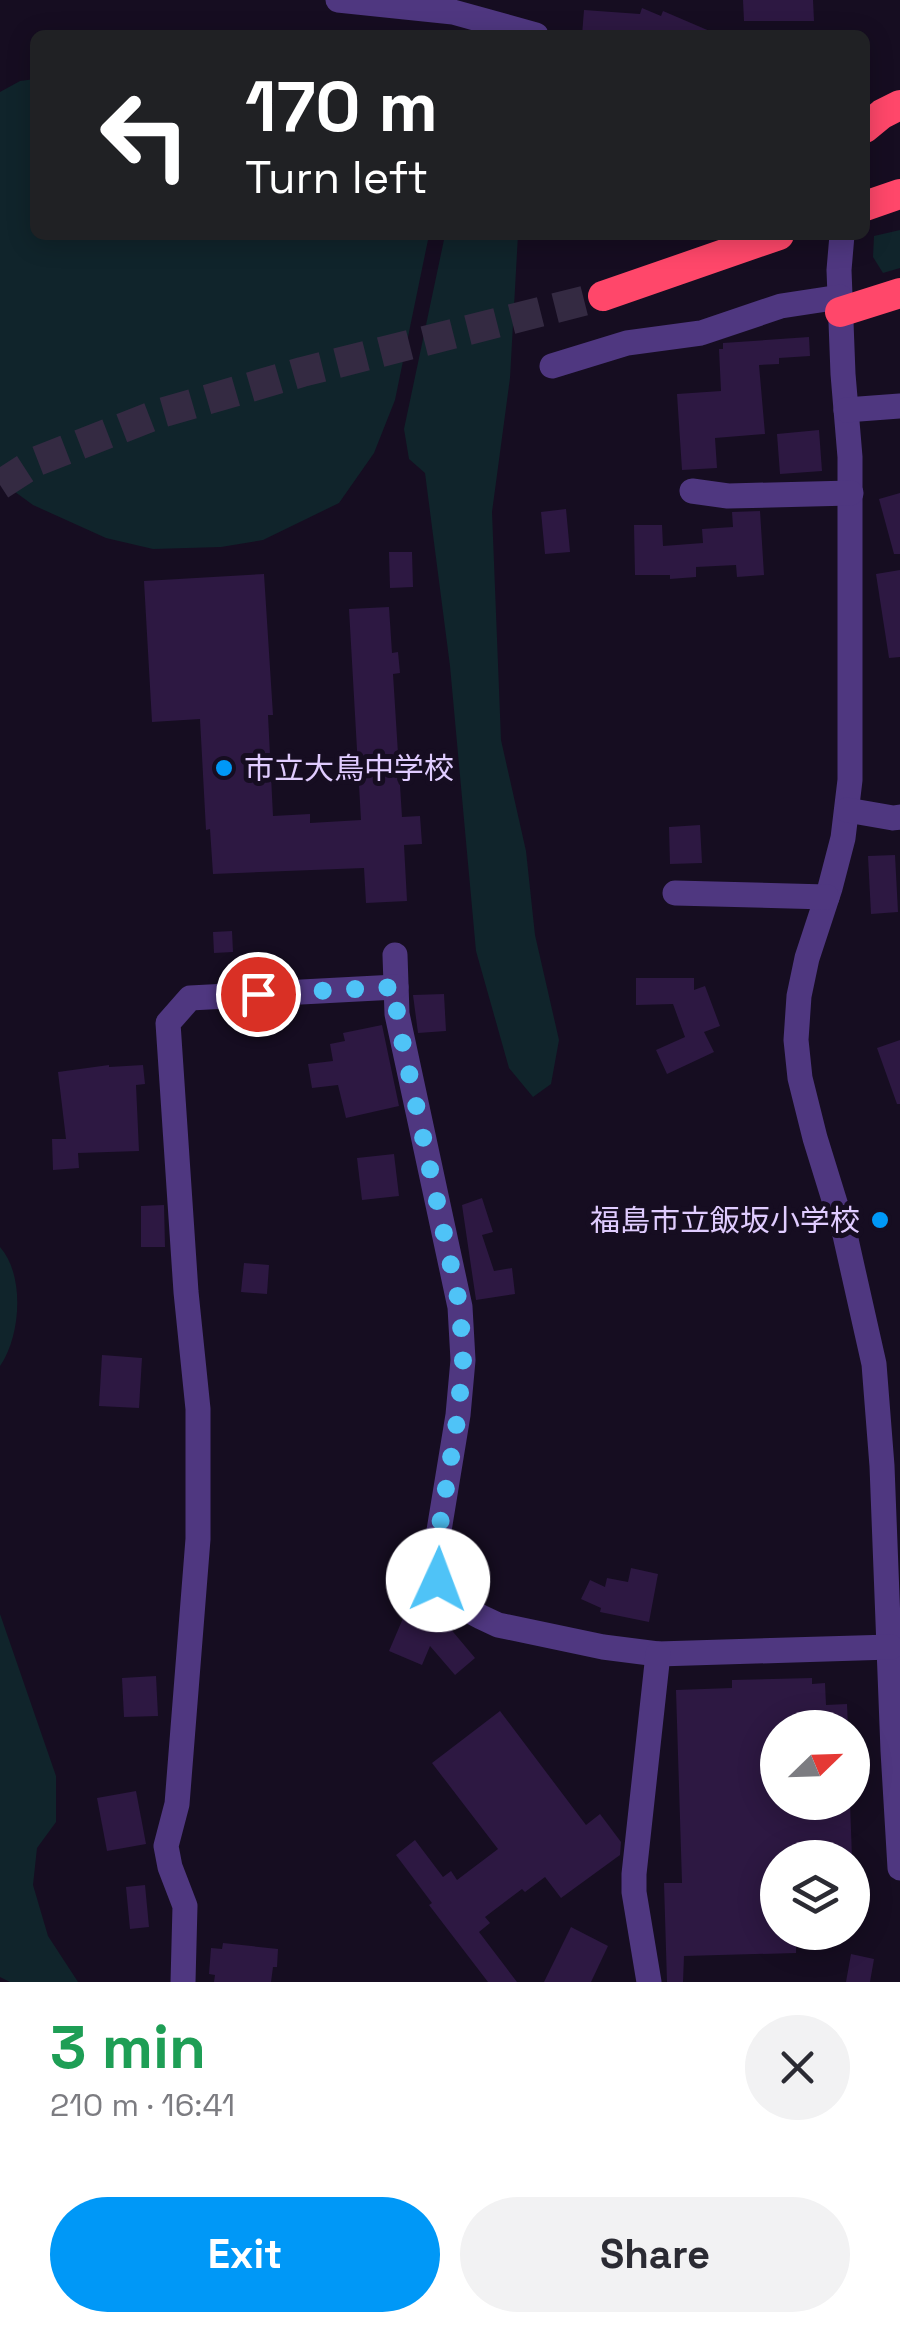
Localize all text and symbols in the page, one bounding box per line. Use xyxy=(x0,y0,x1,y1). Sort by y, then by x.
text: 170 m xyxy=(245,62,438,151)
icon: left xyxy=(80,70,210,200)
text: Turn left xyxy=(245,149,428,206)
place label: 市立大鳥中学校 xyxy=(244,749,454,788)
marker: 市立大鳥中学校 xyxy=(213,757,235,779)
pin xyxy=(216,952,301,1037)
icon: arrive xyxy=(231,967,286,1022)
place label: 福島市立飯坂小学校 xyxy=(590,1201,860,1240)
marker: 福島市立飯坂小学校 xyxy=(869,1209,891,1231)
position arrow xyxy=(386,1528,490,1632)
north arrow xyxy=(760,1710,870,1820)
map controls xyxy=(760,1710,870,1950)
button: layers xyxy=(760,1840,870,1950)
text: 3 min xyxy=(50,2009,206,2086)
button: close xyxy=(745,2015,850,2120)
text: 210 m · 16:41 xyxy=(50,2085,235,2125)
button: Exit xyxy=(50,2197,440,2312)
button: Share xyxy=(460,2197,850,2312)

